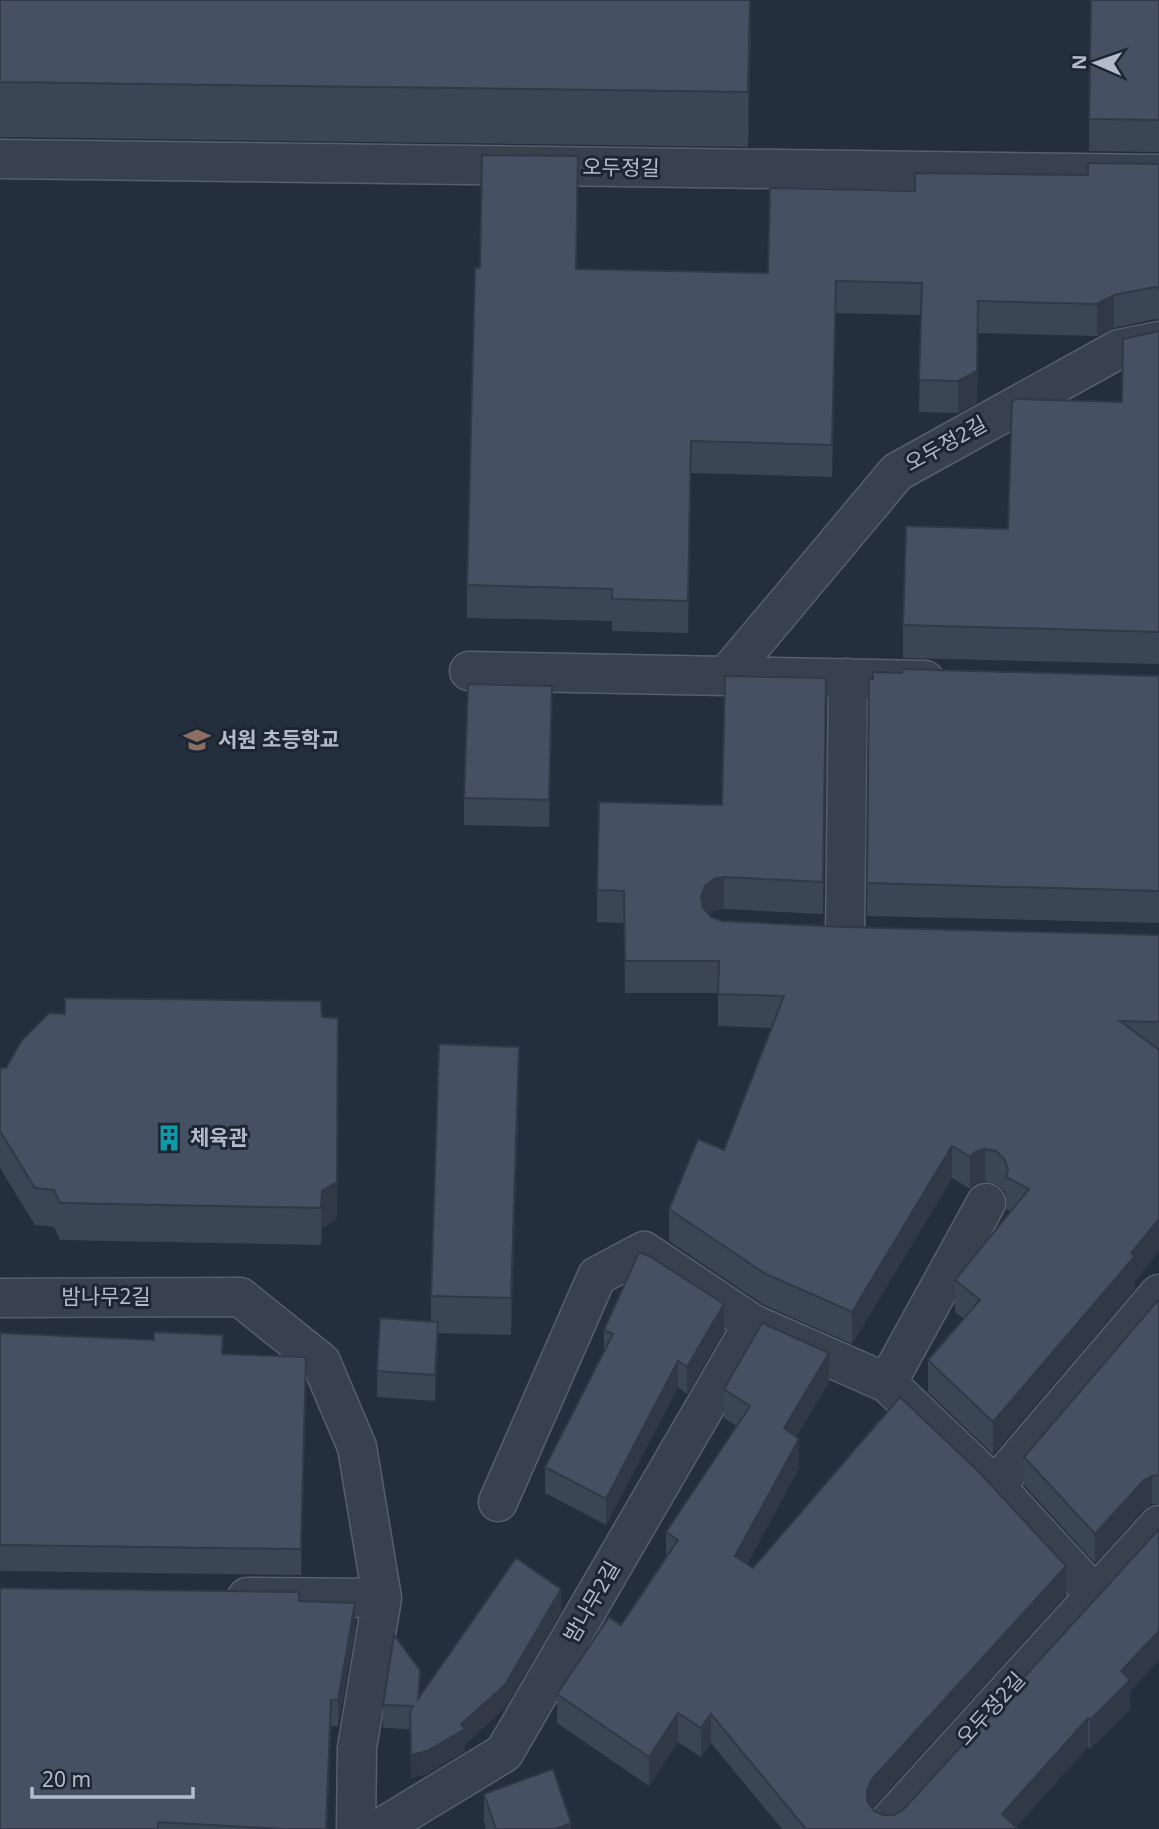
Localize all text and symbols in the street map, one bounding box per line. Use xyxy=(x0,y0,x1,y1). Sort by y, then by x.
north arrow xyxy=(1061,28,1131,98)
text: N xyxy=(1066,54,1092,71)
street label: 오두정길 xyxy=(582,152,660,182)
street label: 오두정2길 xyxy=(900,409,991,477)
school or university icon: 서원 초등학교 xyxy=(182,725,212,755)
place label: 서원 초등학교 xyxy=(218,725,339,753)
building icon: 체육관 xyxy=(154,1123,184,1153)
place label: 체육관 xyxy=(190,1123,248,1151)
street label: 밤나무2길 xyxy=(61,1282,151,1310)
street label: 밤나무2길 xyxy=(557,1556,626,1647)
street label: 오두정2길 xyxy=(950,1666,1031,1751)
scale bar xyxy=(32,1756,192,1800)
text: 20 m xyxy=(42,1765,91,1793)

